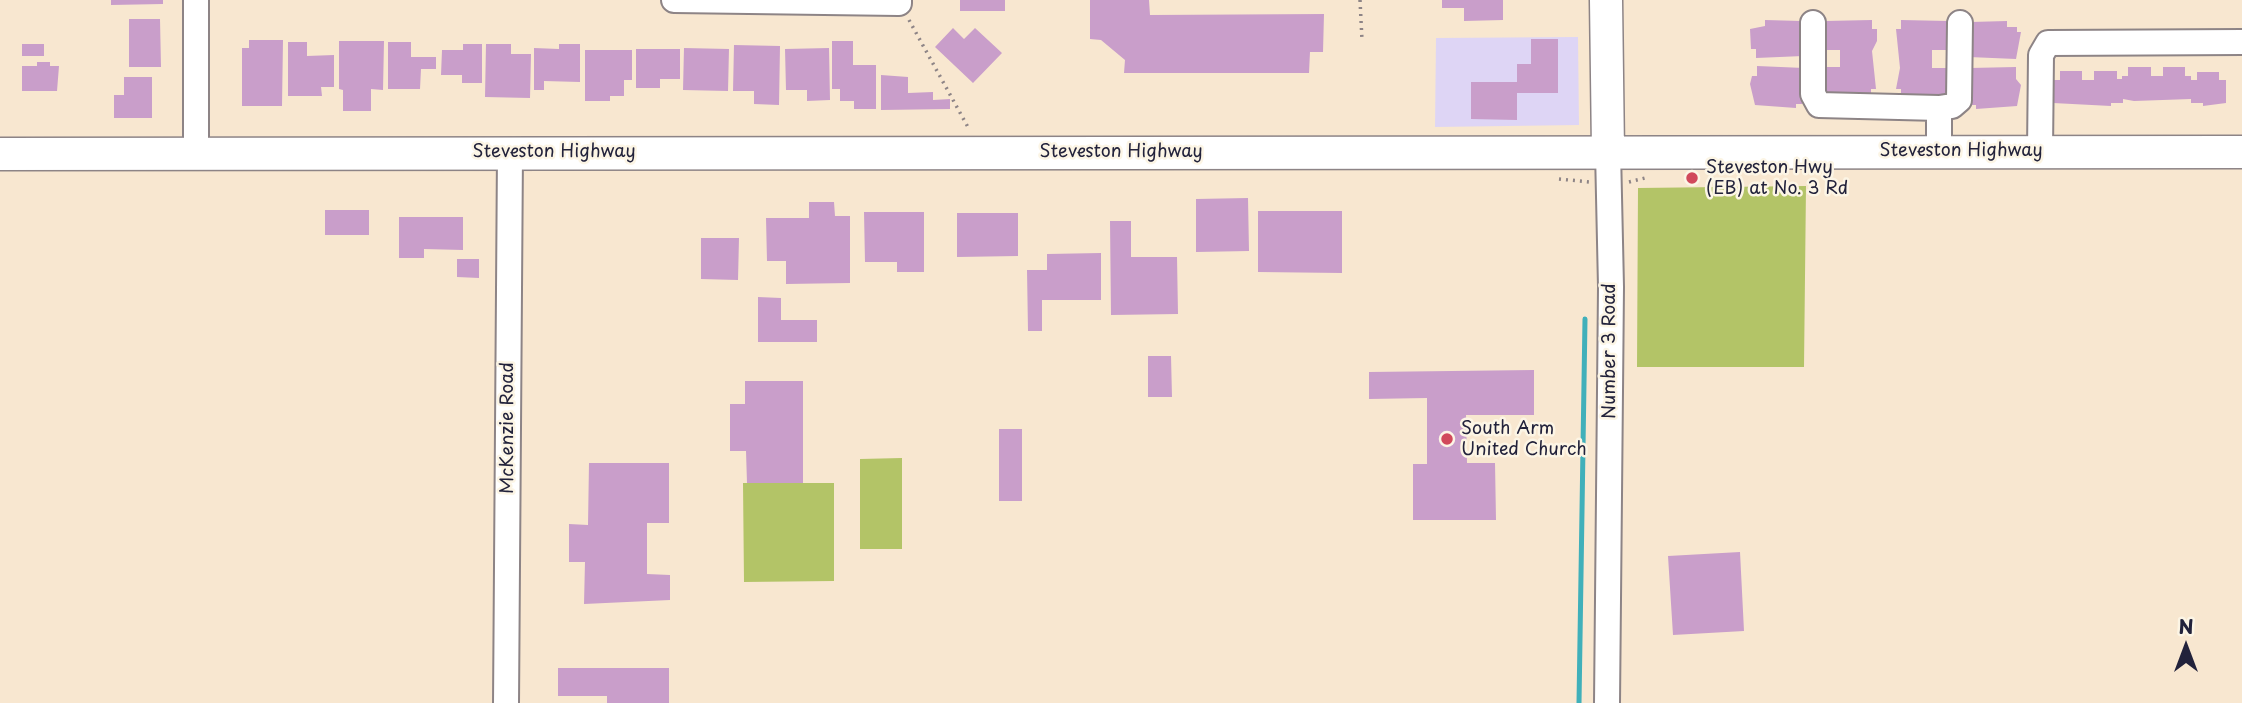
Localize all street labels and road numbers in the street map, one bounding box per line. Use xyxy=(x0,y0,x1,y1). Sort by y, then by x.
street label: Steveston Highway xyxy=(1879,140,2043,162)
street label: Steveston Highway xyxy=(472,141,636,163)
street label: Steveston Highway xyxy=(1039,141,1203,163)
street label: Number 3 Road xyxy=(1599,283,1621,419)
street label: McKenzie Road xyxy=(497,362,519,494)

